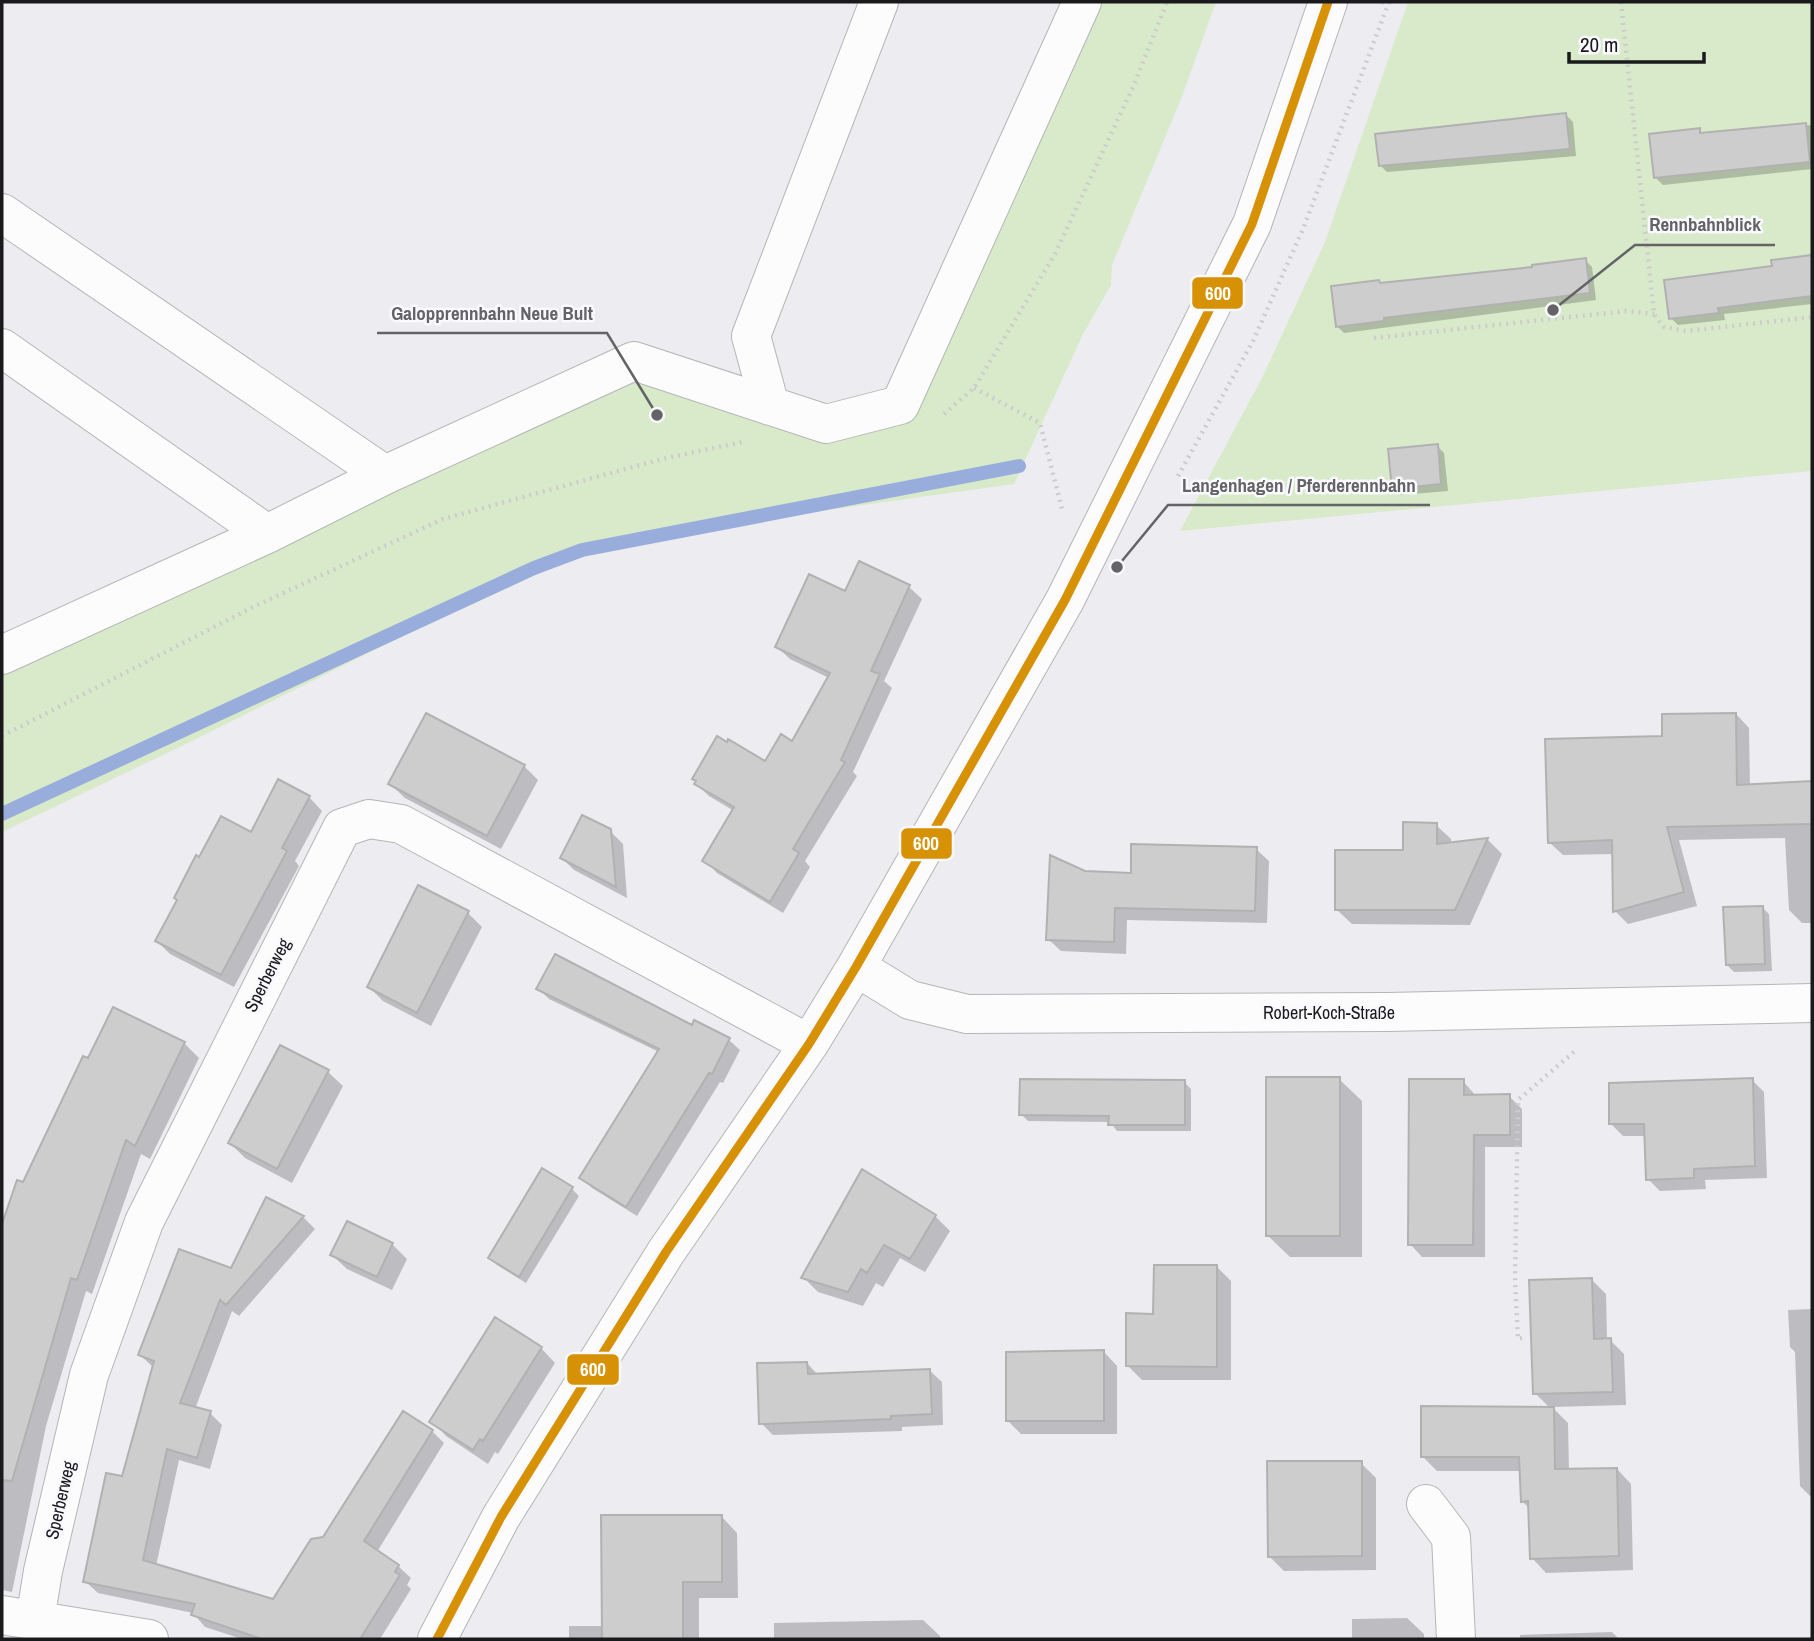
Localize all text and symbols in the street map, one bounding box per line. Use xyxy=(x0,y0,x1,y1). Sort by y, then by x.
scale bar xyxy=(1569,21,1704,65)
text: 20 m xyxy=(1580,30,1618,59)
callout: Rennbahnblick xyxy=(1635,205,1775,245)
text: Rennbahnblick xyxy=(1649,211,1761,237)
line badge: 600 xyxy=(1191,276,1244,310)
text: 600 xyxy=(1205,280,1231,306)
callout: Galopprennbahn Neue Bult xyxy=(377,293,607,333)
text: Galopprennbahn Neue Bult xyxy=(391,300,593,326)
callout: Langenhagen / Pferderennbahn xyxy=(1168,465,1430,505)
text: Langenhagen / Pferderennbahn xyxy=(1182,472,1416,498)
line badge: 600 xyxy=(900,827,953,860)
text: 600 xyxy=(913,830,939,856)
street label: Sperberweg xyxy=(238,933,297,1016)
street label: Robert-Koch-Straße xyxy=(1263,1000,1395,1025)
line badge: 600 xyxy=(566,1353,620,1386)
text: 600 xyxy=(580,1356,606,1382)
street label: Sperberweg xyxy=(39,1458,81,1542)

